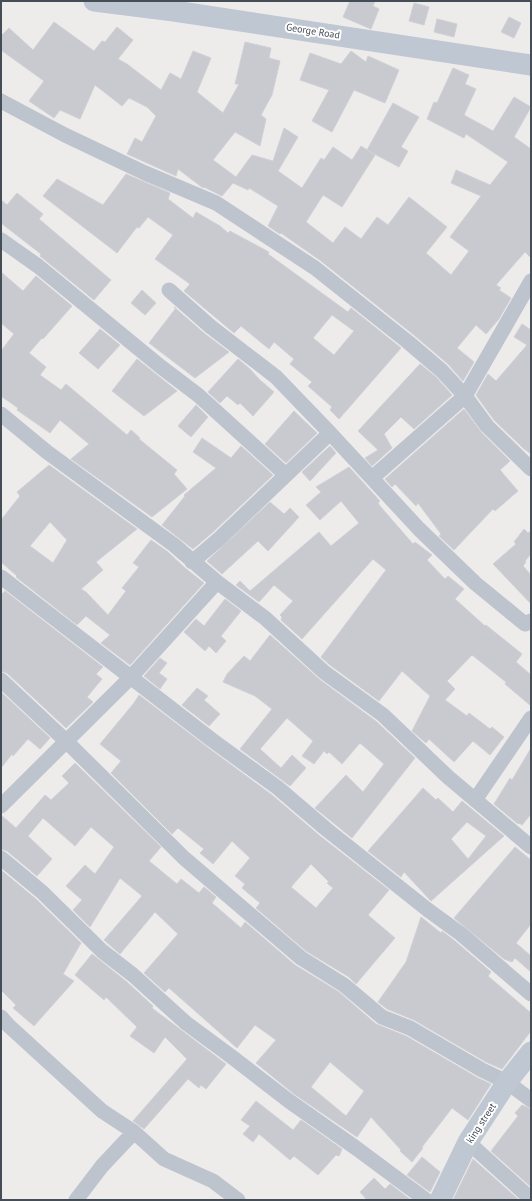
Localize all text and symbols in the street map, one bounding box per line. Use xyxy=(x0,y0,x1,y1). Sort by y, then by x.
street label: George Road xyxy=(285,20,341,42)
street label: king street xyxy=(463,1100,499,1146)

